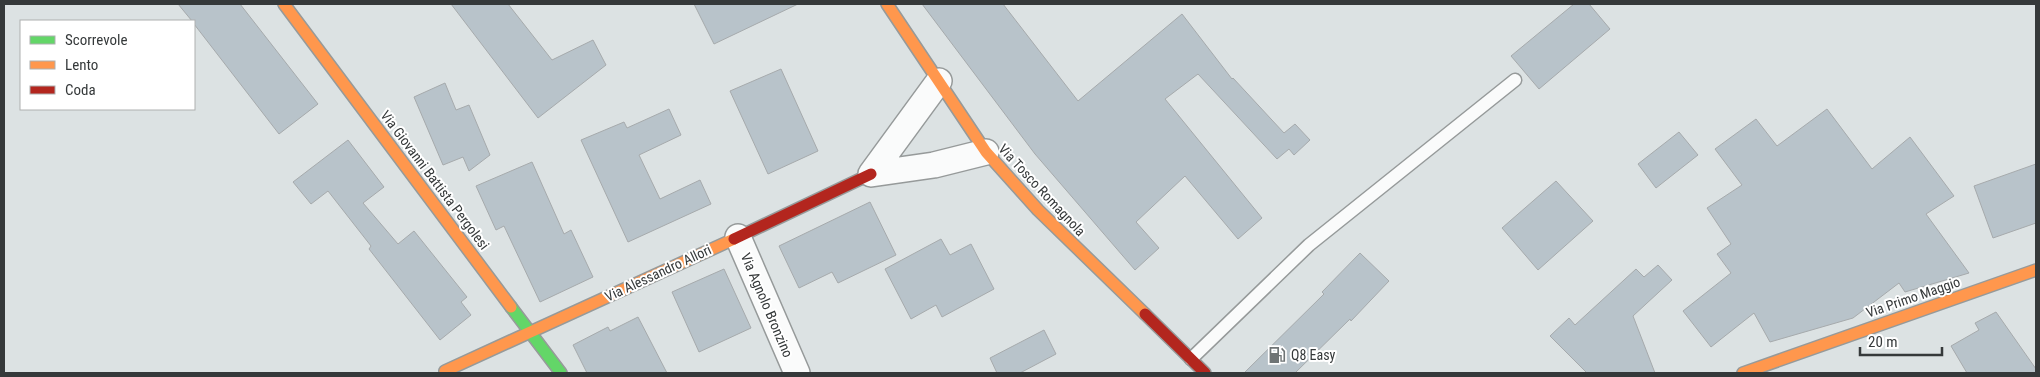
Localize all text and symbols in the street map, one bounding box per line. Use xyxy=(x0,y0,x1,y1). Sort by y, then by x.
legend xyxy=(20,20,195,110)
text: Scorrevole xyxy=(65,31,127,49)
text: Lento xyxy=(65,56,98,74)
text: Coda xyxy=(65,81,96,99)
street label: Via Giovanni Battista Pergolesi xyxy=(377,107,493,253)
street label: Via Tosco Romagnola xyxy=(995,141,1089,239)
street label: Via Alessandro Allori xyxy=(602,241,714,305)
street label: Via Agnolo Bronzino xyxy=(738,250,796,360)
street label: Via Primo Maggio xyxy=(1864,273,1962,321)
scale bar xyxy=(1860,324,1942,356)
text: 20 m xyxy=(1868,333,1898,351)
fuel station icon: Q8 Easy xyxy=(1267,345,1287,365)
place label: Q8 Easy xyxy=(1291,347,1336,363)

